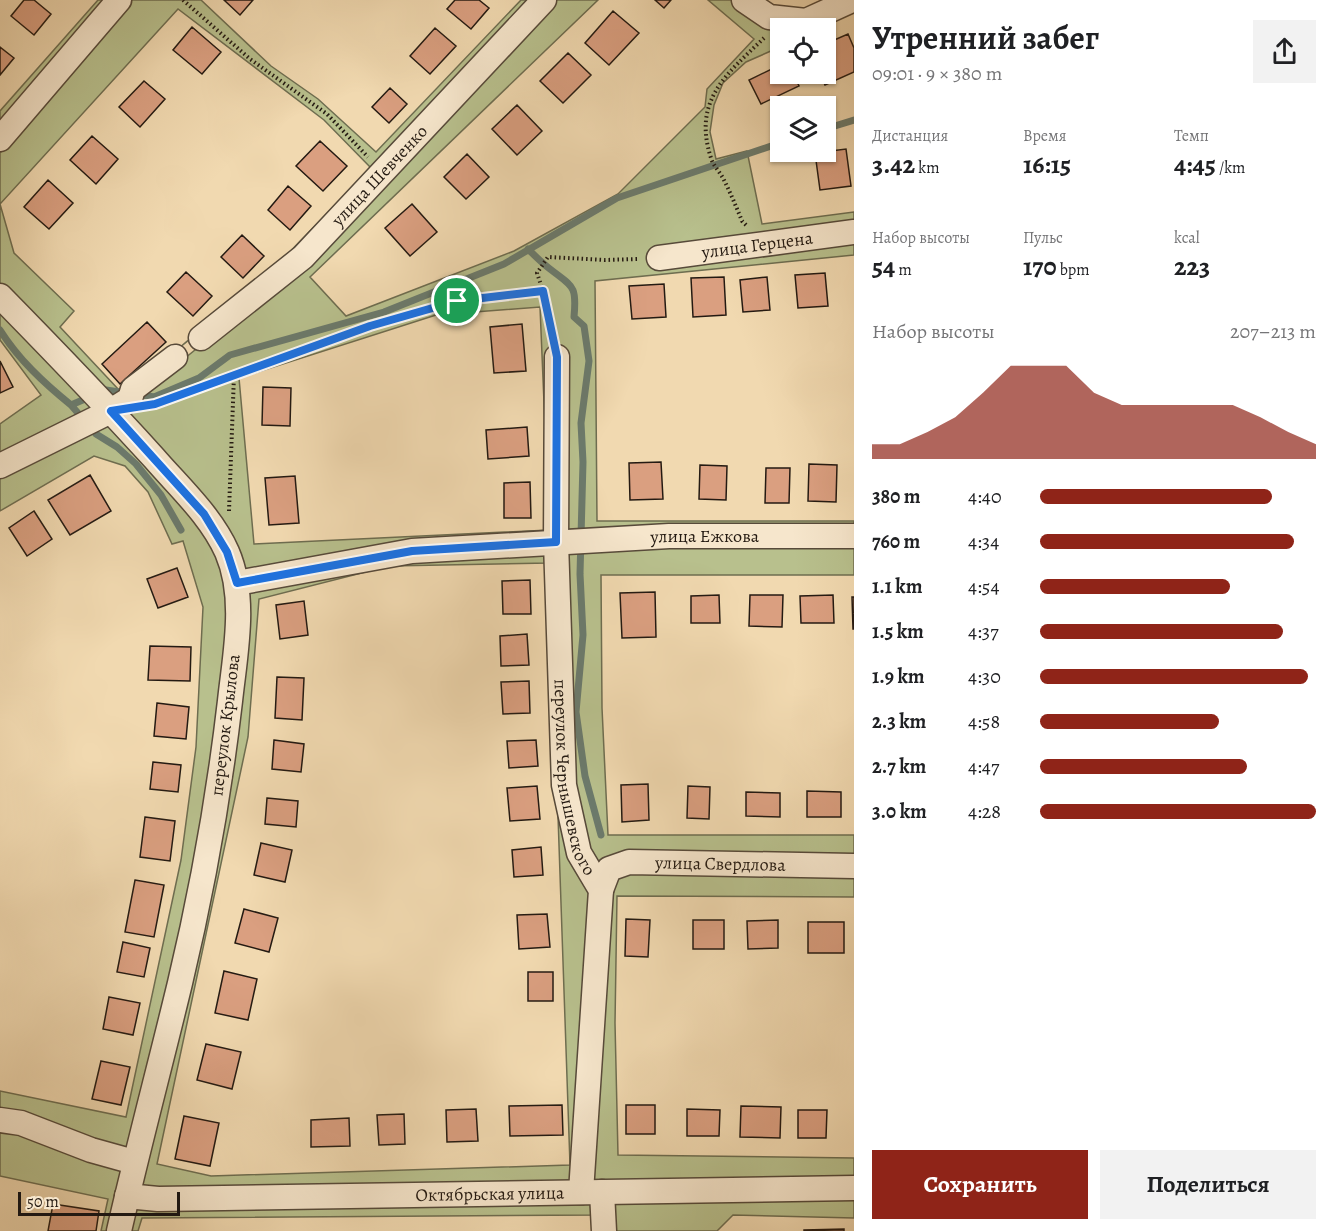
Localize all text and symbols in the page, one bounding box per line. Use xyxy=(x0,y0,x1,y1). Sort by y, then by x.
text: Утренний забег xyxy=(872,15,1099,60)
map controls xyxy=(770,18,836,162)
button: locate xyxy=(770,18,836,84)
button: share xyxy=(1253,20,1316,83)
text: 09:01 · 9 × 380 m xyxy=(872,60,1002,87)
button: layers xyxy=(770,96,836,162)
street label: улица Шевченко xyxy=(325,120,433,232)
text: Дистанция xyxy=(872,125,948,147)
text: Время xyxy=(1023,125,1067,147)
text: Темп xyxy=(1174,125,1209,147)
text: 3.42 xyxy=(872,147,915,182)
text: 16:15 xyxy=(1023,147,1071,182)
text: 4:45 xyxy=(1174,147,1216,182)
text: km xyxy=(915,157,940,179)
text: /km xyxy=(1216,157,1245,179)
street label: улица Герцена xyxy=(699,226,815,264)
text: Набор высоты xyxy=(872,227,970,249)
text: Пульс xyxy=(1023,227,1063,249)
text: kcal xyxy=(1174,227,1200,249)
text: 54 xyxy=(872,249,895,284)
text: 170 xyxy=(1023,249,1057,284)
text: 223 xyxy=(1174,249,1210,284)
text: m xyxy=(895,259,912,281)
text: bpm xyxy=(1057,259,1090,281)
pin xyxy=(431,275,482,326)
icon: arrive xyxy=(440,284,473,317)
text: Набор высоты xyxy=(872,318,995,345)
text: 207–213 m xyxy=(1230,318,1316,345)
text: 380 m xyxy=(872,483,921,510)
text: 4:40 xyxy=(968,483,1002,510)
street label: улица Ежкова xyxy=(649,524,760,549)
text: 760 m xyxy=(872,528,920,555)
text: 4:34 xyxy=(968,528,999,555)
text: 1.1 km xyxy=(872,573,922,600)
text: 4:54 xyxy=(968,573,999,600)
text: 1.5 km xyxy=(872,618,924,645)
text: 4:37 xyxy=(968,618,999,645)
street label: переулок Крылова xyxy=(204,652,246,797)
text: 1.9 km xyxy=(872,663,925,690)
text: 4:30 xyxy=(968,663,1001,690)
street label: переулок Чернышевского xyxy=(549,679,602,880)
text: 2.3 km xyxy=(872,708,926,735)
text: 4:58 xyxy=(968,708,1000,735)
text: 2.7 km xyxy=(872,753,926,780)
text: 4:47 xyxy=(968,753,999,780)
text: 3.0 km xyxy=(872,798,927,825)
text: 4:28 xyxy=(968,798,1001,825)
street label: улица Свердлова xyxy=(654,850,786,877)
button: Сохранить xyxy=(872,1150,1088,1219)
button: Поделиться xyxy=(1100,1150,1316,1219)
street label: Октябрьская улица xyxy=(415,1181,565,1207)
scale bar xyxy=(18,1189,180,1216)
text: 50 m xyxy=(27,1191,59,1213)

